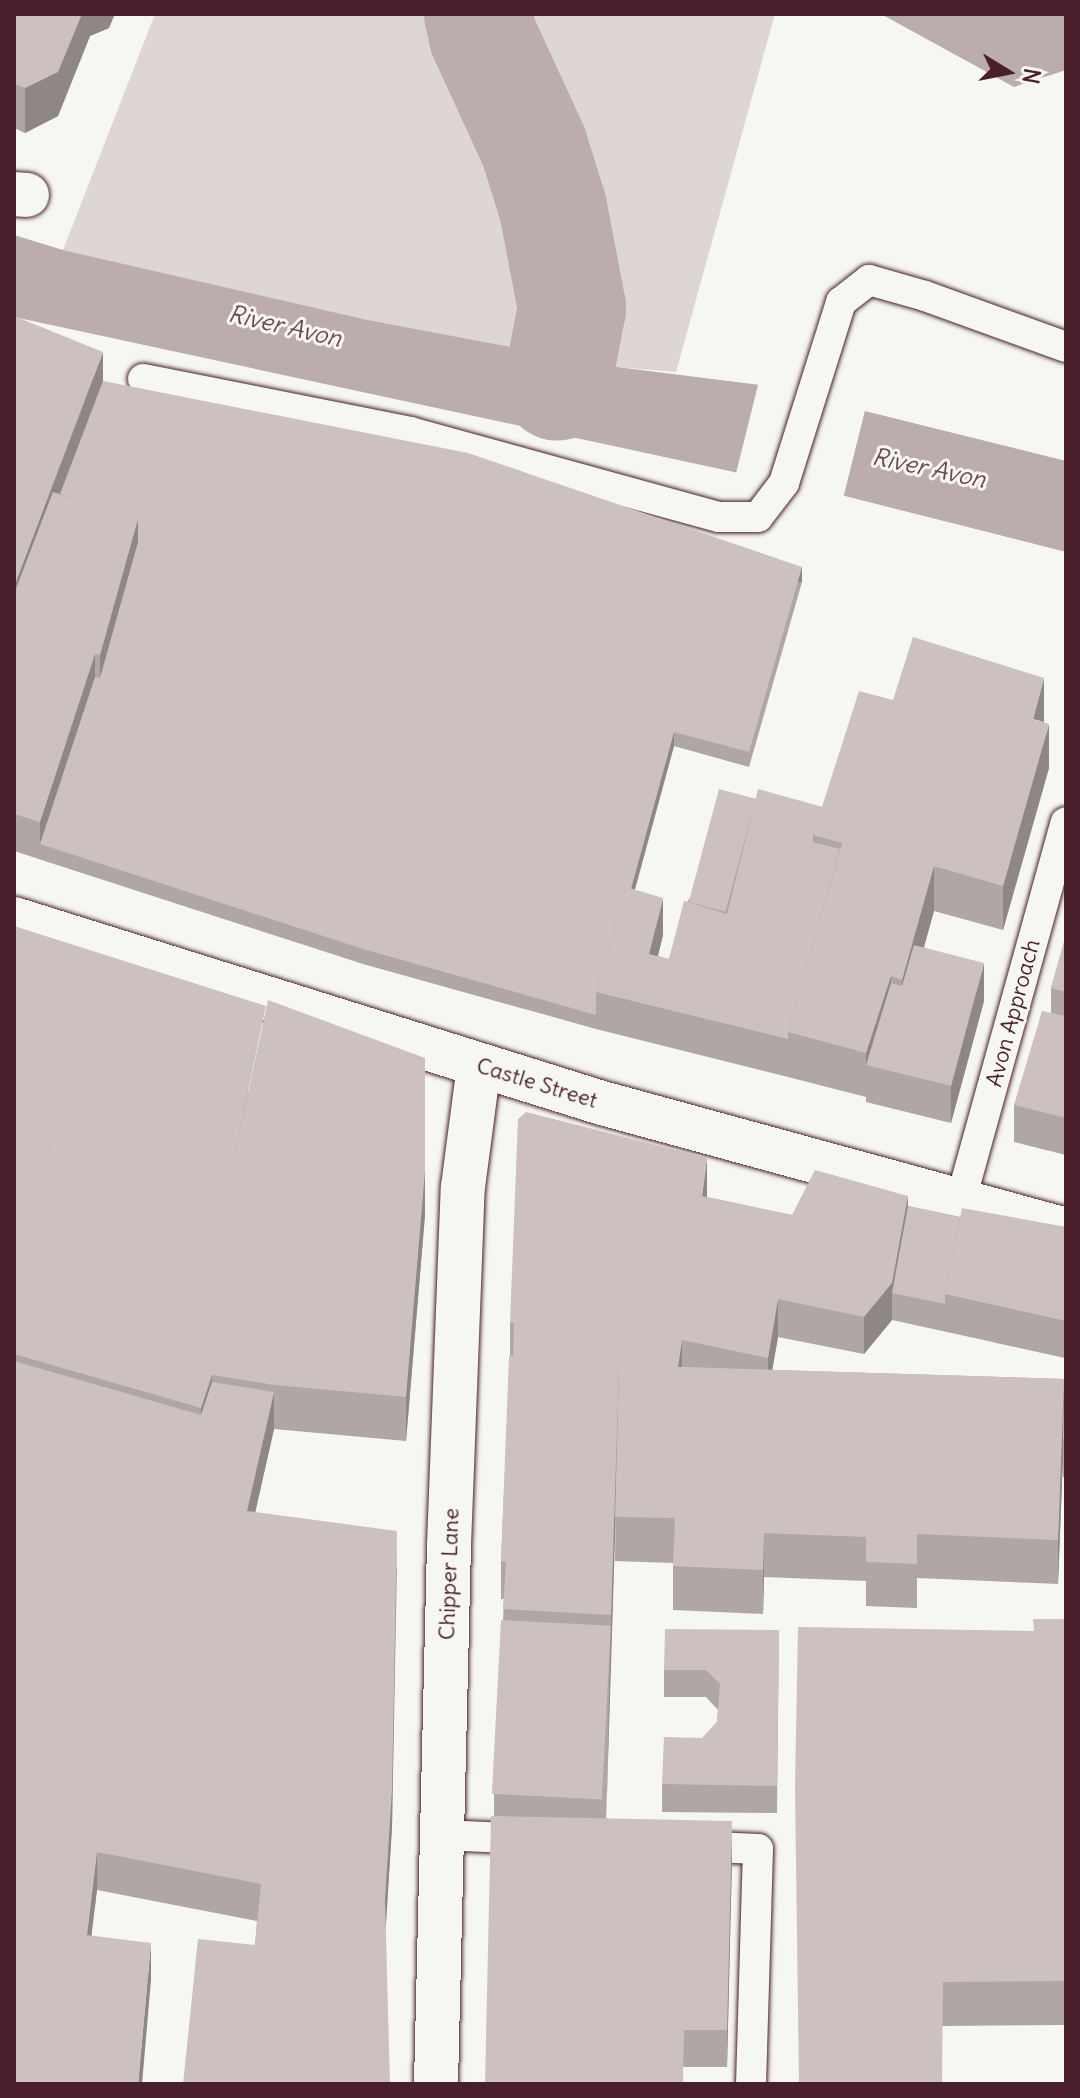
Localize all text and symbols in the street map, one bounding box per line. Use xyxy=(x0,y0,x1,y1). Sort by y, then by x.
north arrow xyxy=(968,32,1048,112)
text: N xyxy=(1017,66,1047,86)
water label: River Avon xyxy=(226,299,344,353)
water label: River Avon xyxy=(870,442,988,494)
street label: Avon Approach xyxy=(981,936,1045,1090)
street label: Castle Street xyxy=(473,1052,601,1114)
street label: Chipper Lane xyxy=(434,1507,464,1641)

